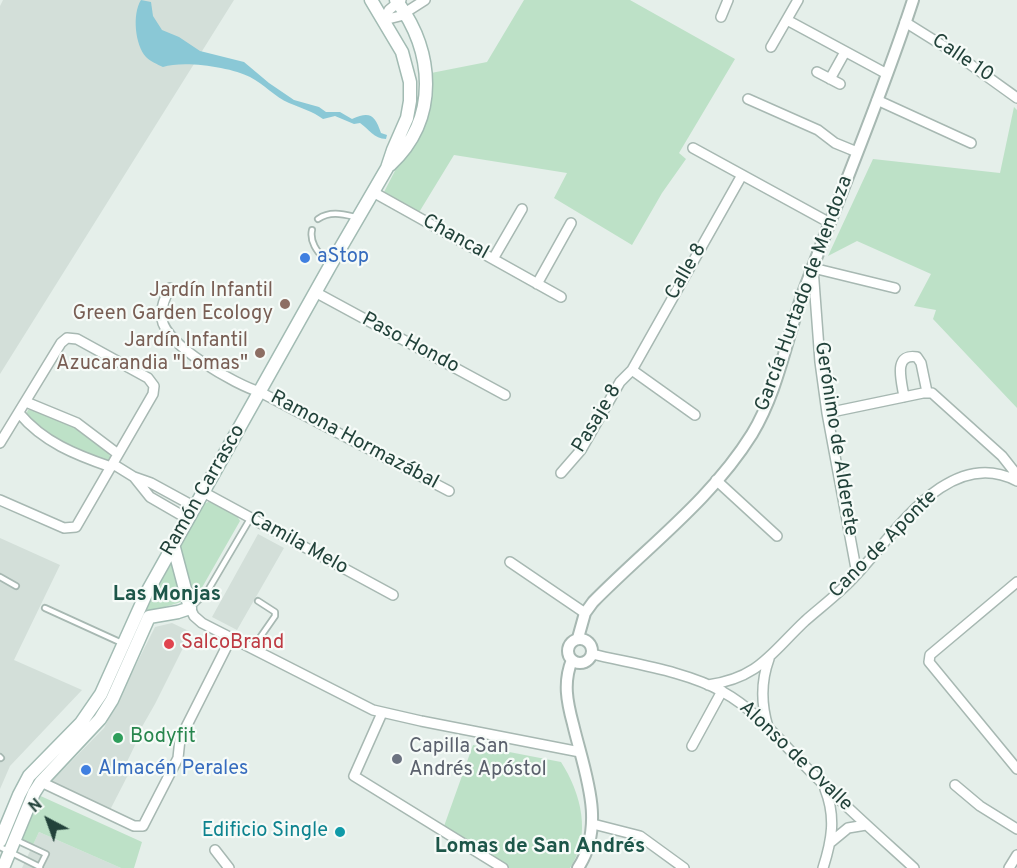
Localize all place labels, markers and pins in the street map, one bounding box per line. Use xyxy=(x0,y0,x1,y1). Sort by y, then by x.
place label: aStop xyxy=(317,246,369,270)
marker: aStop xyxy=(298,251,312,265)
place label: Jardín Infantil Green Garden Ecology xyxy=(73,280,273,327)
marker: Jardín Infantil Green Garden Ecology xyxy=(278,297,292,311)
place label: Jardín Infantil Azucarandia "Lomas" xyxy=(56,330,248,377)
marker: Jardín Infantil Azucarandia "Lomas" xyxy=(253,346,267,360)
place label: SalcoBrand xyxy=(181,632,284,656)
marker: SalcoBrand xyxy=(162,637,176,651)
place label: Bodyfit xyxy=(130,726,196,750)
marker: Bodyfit xyxy=(111,731,125,745)
place label: Capilla San Andrés Apóstol xyxy=(409,736,547,783)
marker: Capilla San Andrés Apóstol xyxy=(390,752,404,766)
place label: Almacén Perales xyxy=(98,758,248,782)
marker: Almacén Perales xyxy=(79,763,93,777)
place label: Edificio Single xyxy=(202,820,328,844)
marker: Edificio Single xyxy=(333,825,347,839)

